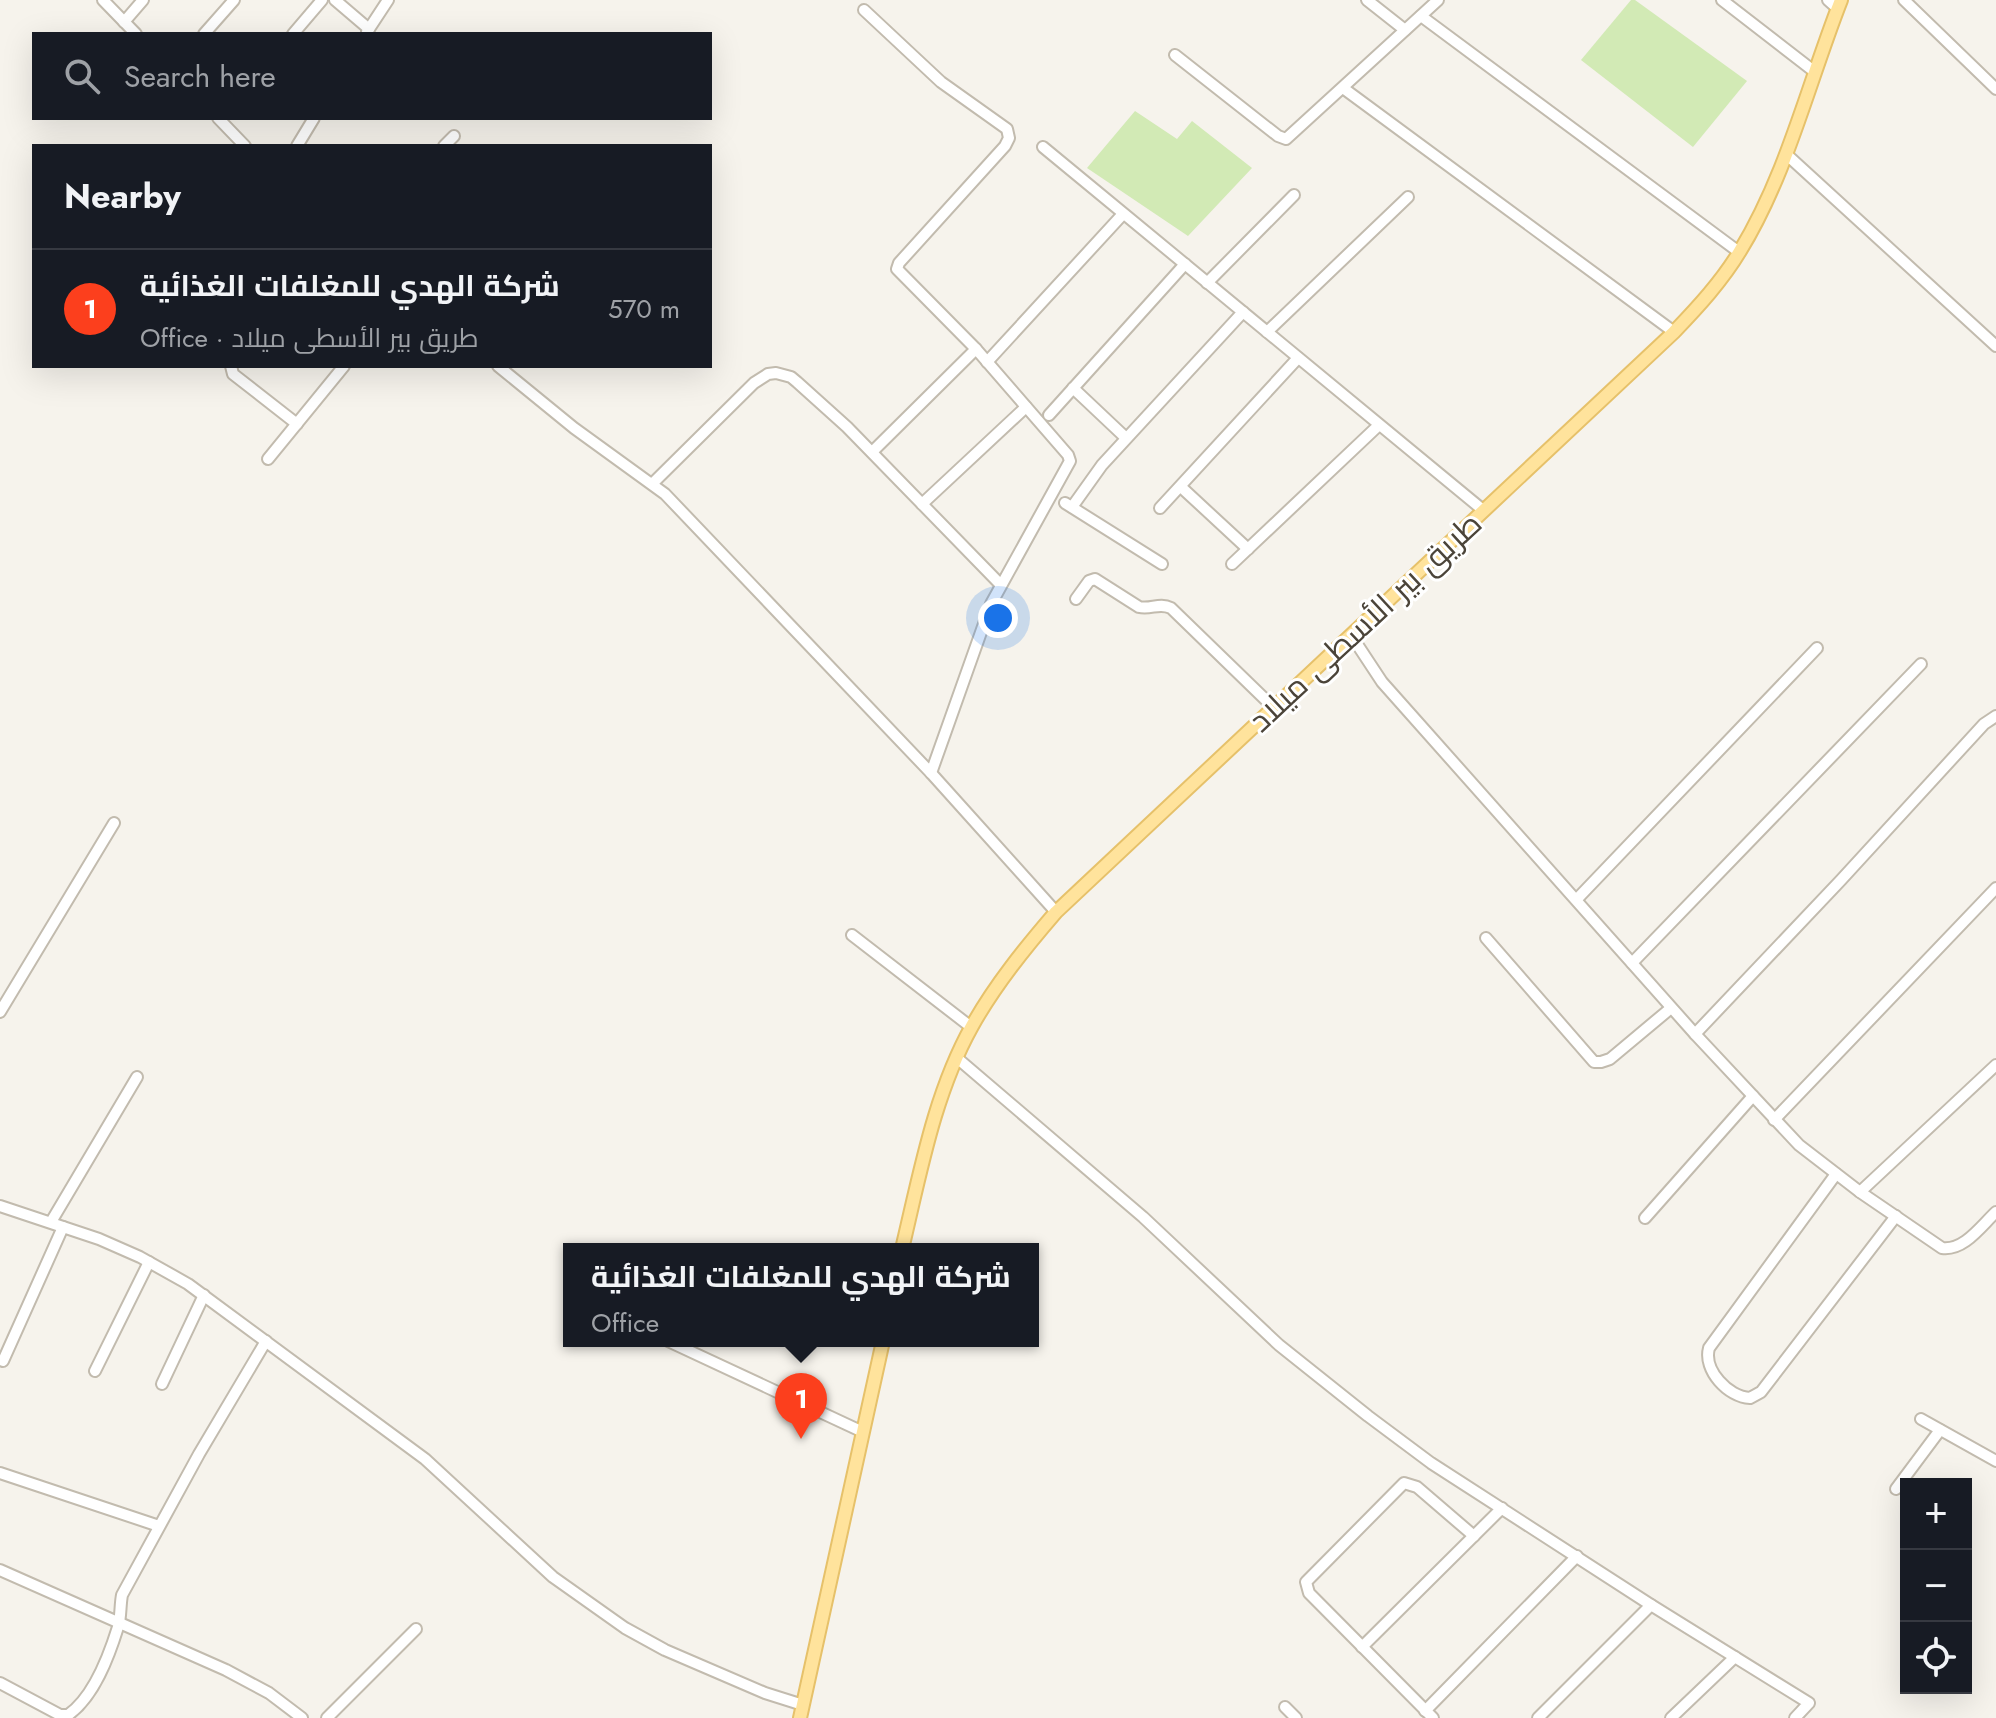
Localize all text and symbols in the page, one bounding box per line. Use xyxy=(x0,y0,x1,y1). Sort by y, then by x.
search box xyxy=(32,32,712,120)
icon: search xyxy=(60,54,104,98)
text: Search here xyxy=(124,55,276,98)
text: Nearby xyxy=(64,172,181,221)
text: شركة الهدي للمغلفات الغذائية xyxy=(140,264,560,307)
text: 1 xyxy=(83,290,97,328)
text: 570 m xyxy=(608,290,680,328)
text: Office · طريق بير الأسطى ميلاد xyxy=(140,319,479,357)
street label: طريق بير الأسطى ميلاد xyxy=(1238,501,1492,743)
your location xyxy=(978,598,1018,638)
popup xyxy=(563,1243,1039,1347)
text: شركة الهدي للمغلفات الغذائية xyxy=(591,1255,1011,1298)
text: Office xyxy=(591,1304,659,1342)
pin: 1 xyxy=(775,1373,827,1439)
map controls xyxy=(1900,1478,1972,1694)
button: + xyxy=(1900,1478,1972,1550)
button: − xyxy=(1900,1550,1972,1622)
button: locate xyxy=(1900,1622,1972,1694)

